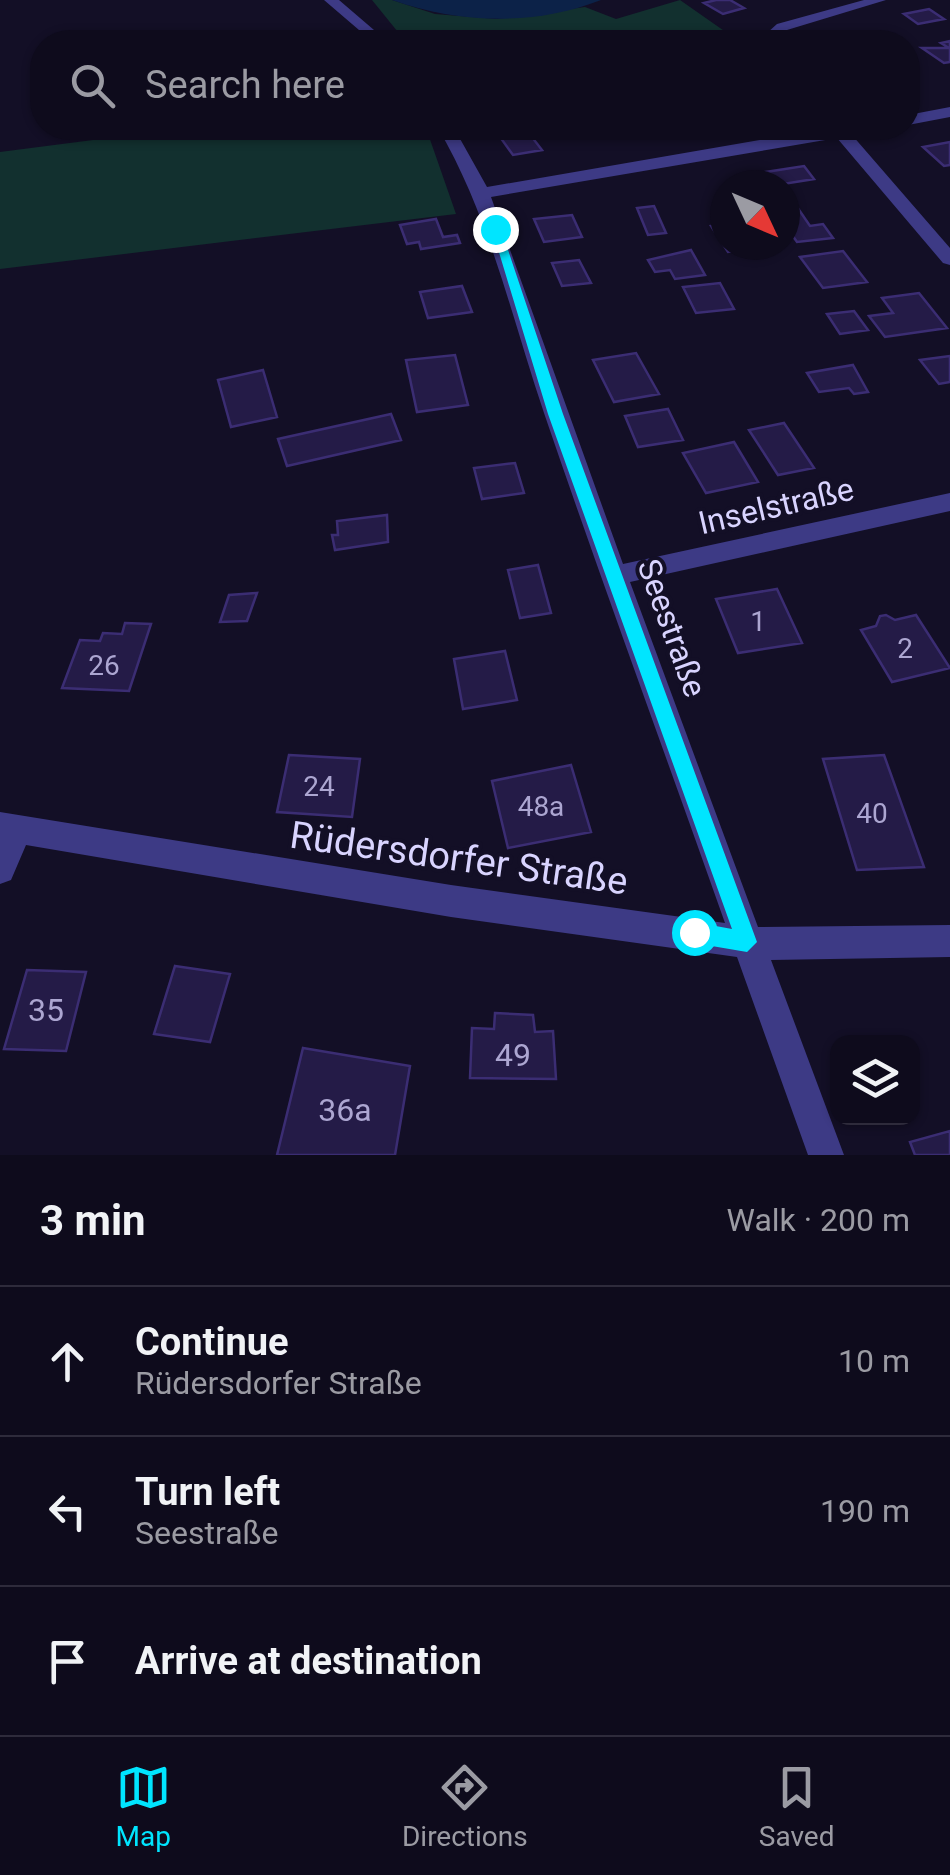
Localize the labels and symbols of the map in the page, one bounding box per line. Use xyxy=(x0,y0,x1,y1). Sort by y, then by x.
north arrow xyxy=(710,170,800,260)
route end xyxy=(473,207,519,253)
street label: Inselstraße xyxy=(695,470,857,542)
street label: Seestraße xyxy=(630,554,714,702)
house number: 1 xyxy=(750,605,766,638)
house number: 2 xyxy=(897,632,913,665)
house number: 26 xyxy=(88,649,120,682)
house number: 24 xyxy=(303,770,335,803)
house number: 48a xyxy=(518,790,564,823)
house number: 40 xyxy=(856,797,888,830)
street label: Rüdersdorfer Straße xyxy=(287,813,631,903)
route start xyxy=(672,910,718,956)
house number: 35 xyxy=(28,991,64,1029)
house number: 49 xyxy=(495,1036,531,1074)
house number: 36a xyxy=(318,1091,372,1129)

